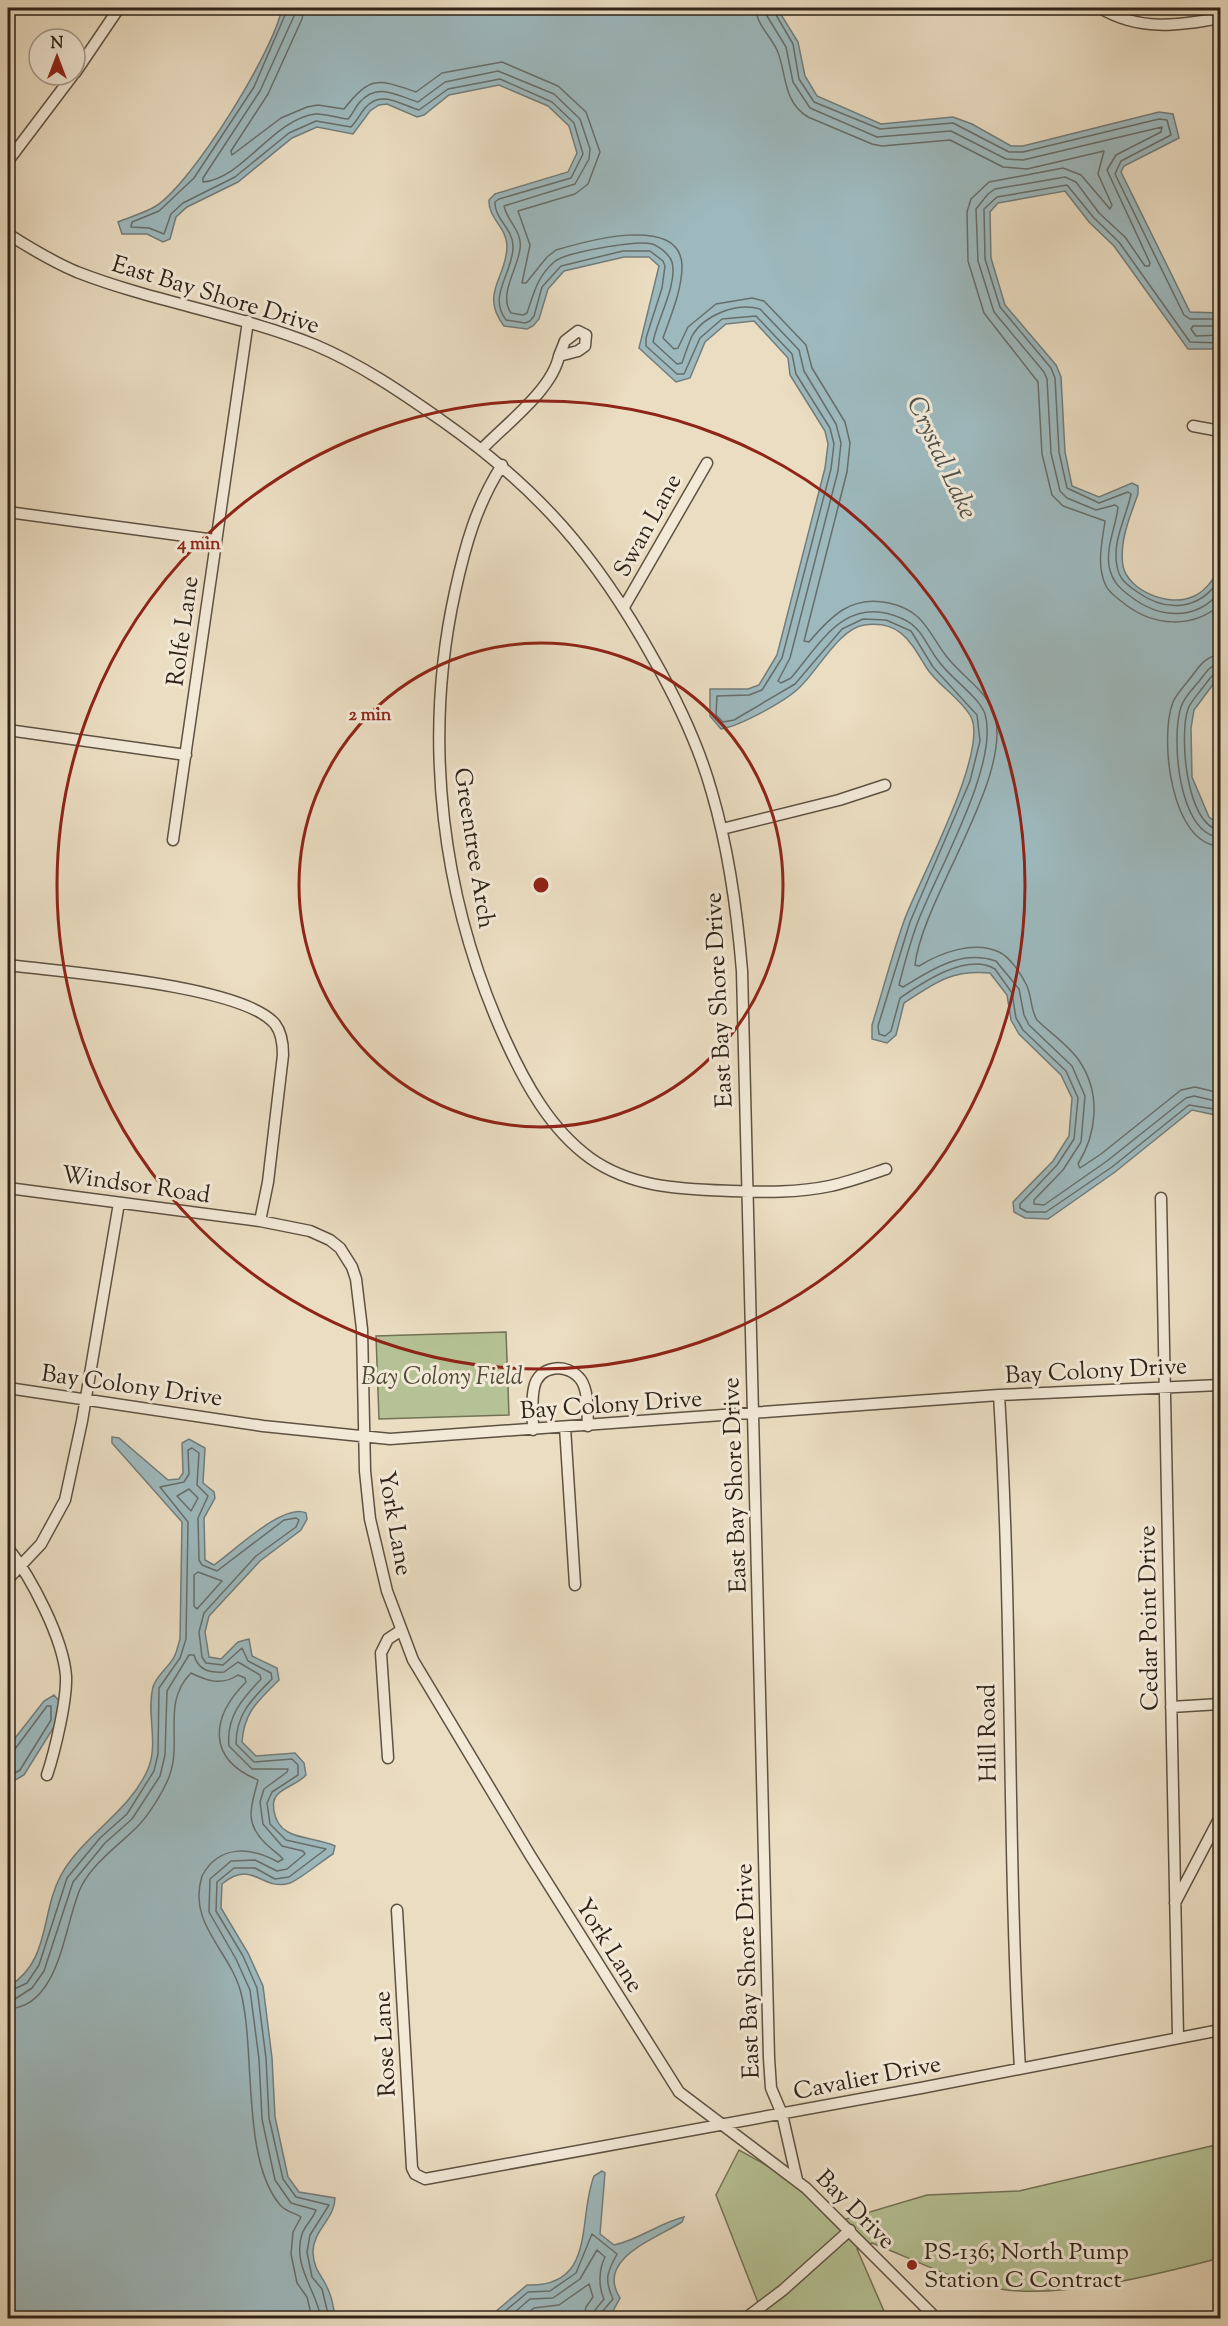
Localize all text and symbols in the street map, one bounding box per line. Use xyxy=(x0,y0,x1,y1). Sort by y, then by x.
north arrow xyxy=(27,27,87,87)
text: N xyxy=(51,33,64,56)
street label: East Bay Shore Drive xyxy=(107,248,323,344)
water label: Crystal Lake xyxy=(896,391,985,526)
street label: Swan Lane xyxy=(606,468,691,584)
text: 4 min xyxy=(176,532,221,558)
street label: Rolfe Lane xyxy=(159,574,209,689)
text: 2 min xyxy=(349,703,392,729)
street label: Greentree Arch xyxy=(444,765,503,931)
centre of rings xyxy=(531,875,551,895)
street label: East Bay Shore Drive xyxy=(697,891,743,1108)
street label: Windsor Road xyxy=(59,1159,213,1213)
street label: Bay Colony Drive xyxy=(1004,1350,1188,1394)
street label: Bay Colony Drive xyxy=(39,1357,224,1417)
park label: Bay Colony Field xyxy=(361,1361,523,1395)
street label: East Bay Shore Drive xyxy=(715,1377,757,1593)
street label: Bay Colony Drive xyxy=(519,1383,703,1429)
street label: York Lane xyxy=(368,1468,420,1578)
street label: Cedar Point Drive xyxy=(1131,1525,1169,1711)
street label: Hill Road xyxy=(971,1683,1007,1782)
street label: East Bay Shore Drive xyxy=(728,1863,770,2079)
street label: York Lane xyxy=(566,1892,651,2000)
street label: Rose Lane xyxy=(366,1990,406,2098)
street label: Cavalier Drive xyxy=(791,2048,944,2110)
street label: Bay Drive xyxy=(807,2163,902,2258)
place label: PS-136; North Pump Station C Contract xyxy=(924,2236,1129,2298)
marker: PS-136; North Pump Station C Contract xyxy=(905,2258,919,2272)

